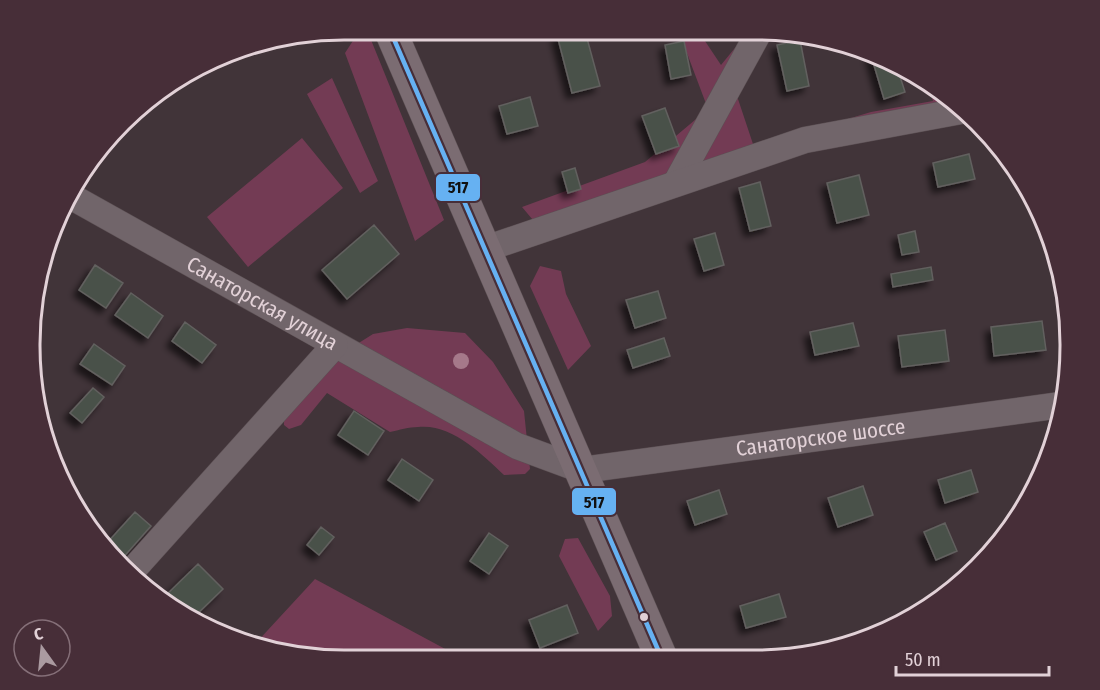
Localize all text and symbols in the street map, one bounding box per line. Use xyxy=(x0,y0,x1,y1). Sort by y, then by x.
line badge: 517 xyxy=(435,173,481,202)
text: 517 xyxy=(448,178,468,197)
street label: Санаторская улица xyxy=(182,251,342,356)
street label: Санаторское шоссе xyxy=(734,413,907,462)
line badge: 517 xyxy=(571,487,617,516)
text: 517 xyxy=(584,493,604,512)
unlabelled marker xyxy=(638,611,650,623)
north arrow xyxy=(12,618,72,678)
text: С xyxy=(32,624,45,644)
scale bar xyxy=(896,639,1049,677)
text: 50 m xyxy=(905,649,941,671)

